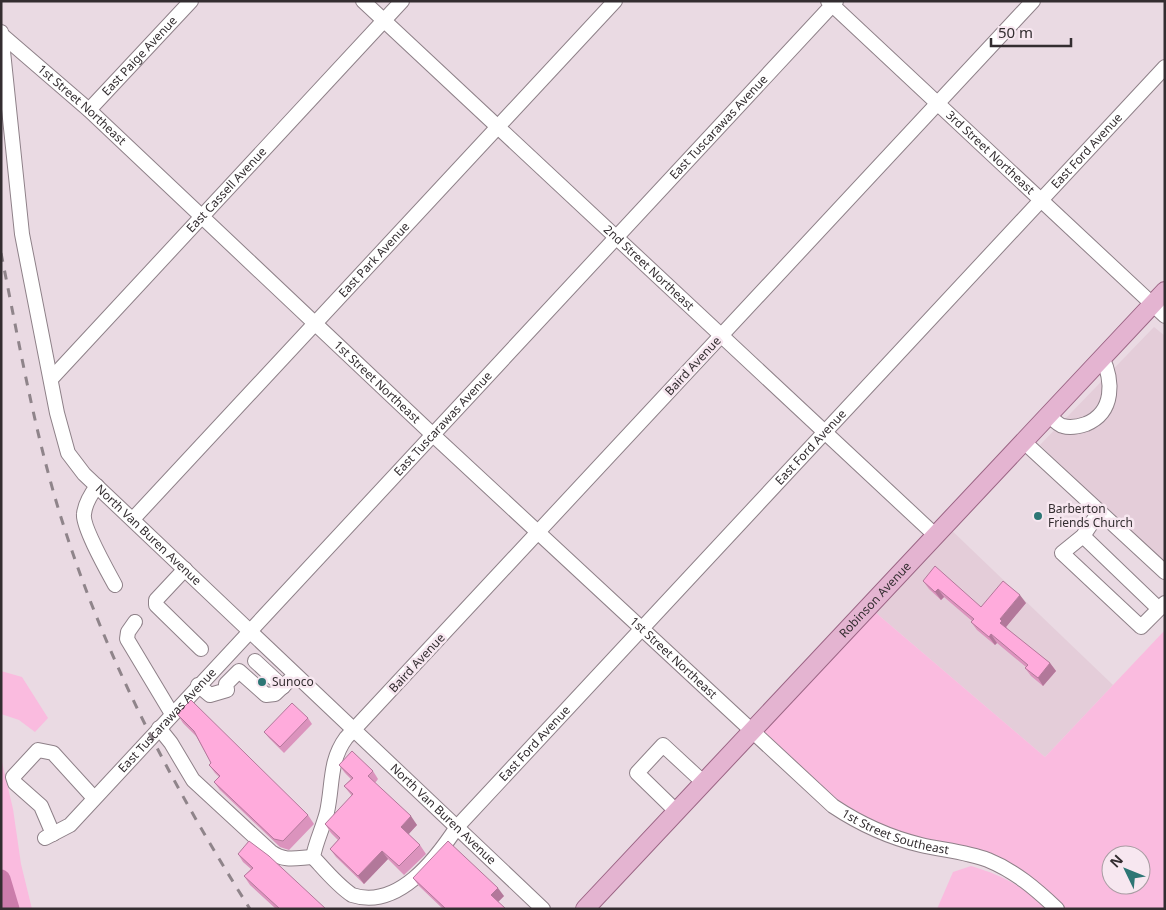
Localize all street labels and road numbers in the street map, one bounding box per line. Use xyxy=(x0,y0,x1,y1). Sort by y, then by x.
street label: East Paige Avenue xyxy=(98,12,181,99)
street label: 1st Street Northeast xyxy=(34,60,130,149)
street label: East Tuscarawas Avenue xyxy=(665,71,771,183)
street label: 3rd Street Northeast xyxy=(943,107,1039,198)
street label: East Ford Avenue xyxy=(1047,109,1126,192)
street label: East Cassell Avenue xyxy=(182,143,270,236)
street label: East Park Avenue xyxy=(334,218,413,301)
street label: 2nd Street Northeast xyxy=(600,221,699,314)
street label: Baird Avenue xyxy=(661,332,725,399)
street label: 1st Street Northeast xyxy=(330,337,425,427)
street label: East Tuscarawas Avenue xyxy=(390,367,496,479)
street label: East Ford Avenue xyxy=(771,405,850,488)
street label: North Van Buren Avenue xyxy=(92,480,205,589)
street label: Robinson Avenue xyxy=(835,558,915,641)
street label: 1st Street Northeast xyxy=(626,613,722,703)
street label: Baird Avenue xyxy=(385,629,449,696)
street label: East Tuscarawas Avenue xyxy=(114,664,220,776)
street label: East Ford Avenue xyxy=(495,702,574,785)
street label: North Van Buren Avenue xyxy=(387,760,500,868)
street label: 1st Street Southeast xyxy=(839,805,951,858)

